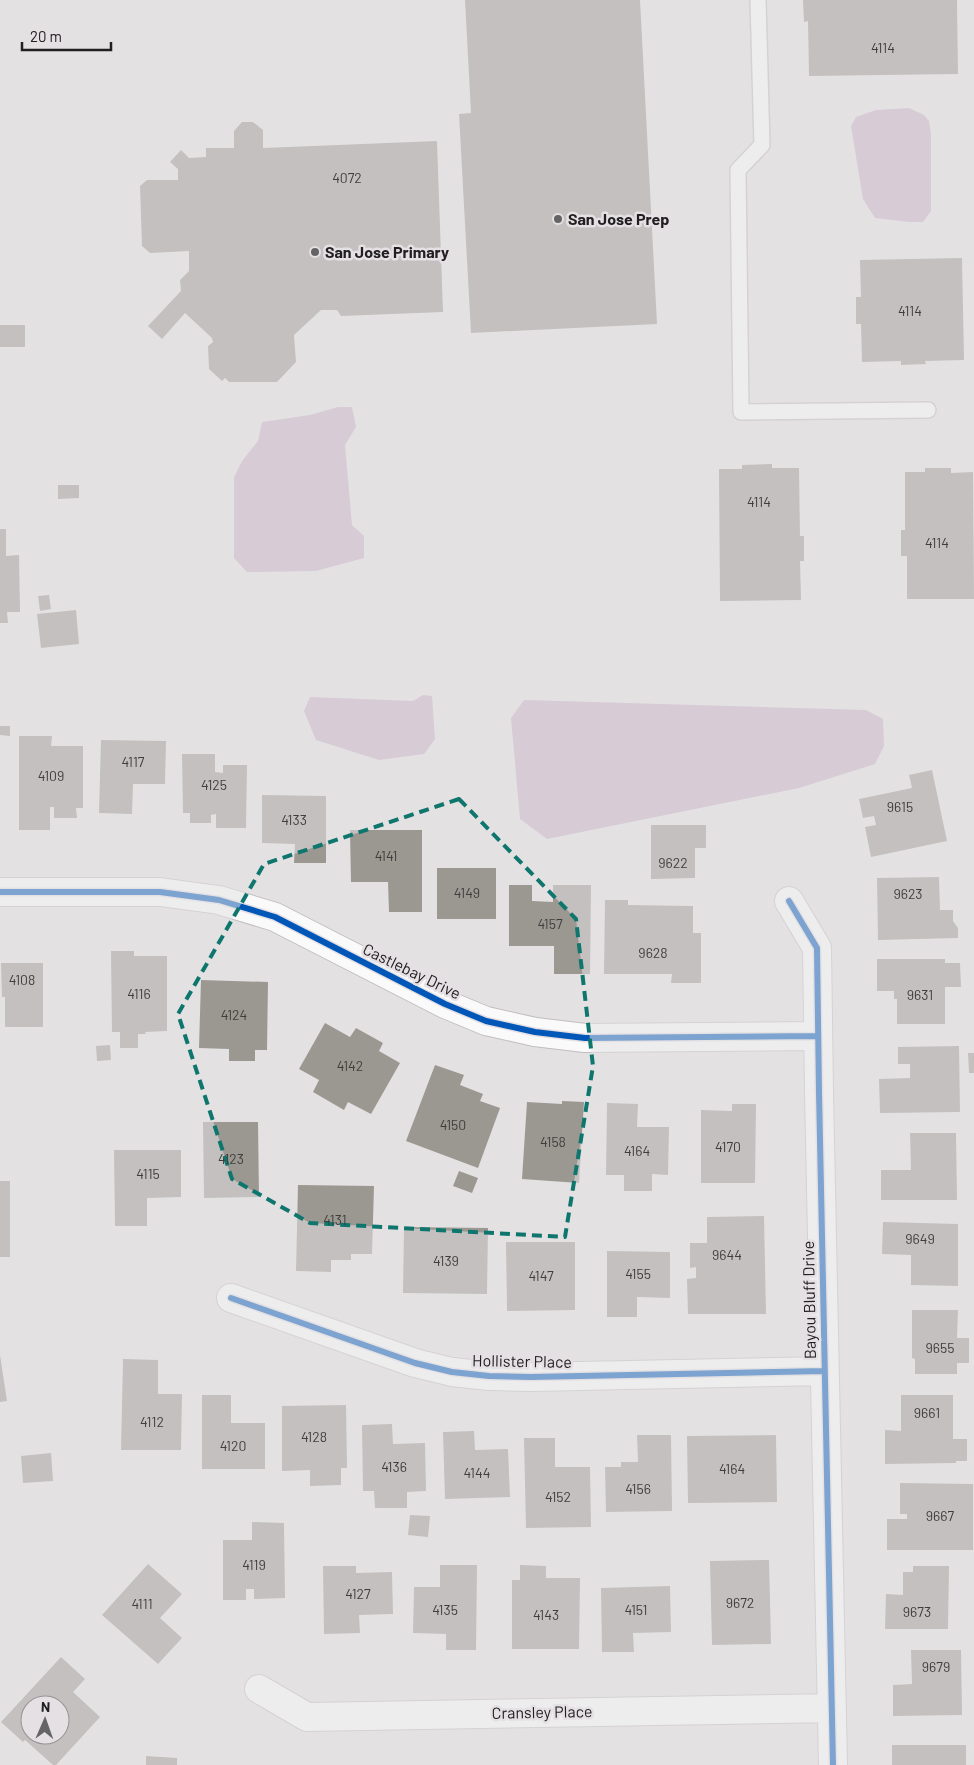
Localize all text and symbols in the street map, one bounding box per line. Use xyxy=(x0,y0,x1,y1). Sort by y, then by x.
scale bar xyxy=(22,20,111,52)
text: 20 m xyxy=(30,27,62,45)
house number: 4114 xyxy=(871,39,895,56)
house number: 4072 xyxy=(332,169,362,186)
place label: San Jose Prep xyxy=(568,209,669,228)
marker: San Jose Prep xyxy=(552,213,564,225)
place label: San Jose Primary xyxy=(325,242,449,261)
marker: San Jose Primary xyxy=(309,246,321,258)
house number: 4114 xyxy=(898,302,922,319)
house number: 4114 xyxy=(747,493,771,510)
house number: 4114 xyxy=(925,534,949,551)
house number: 4117 xyxy=(122,753,145,770)
house number: 4109 xyxy=(38,767,64,784)
house number: 4125 xyxy=(201,776,227,793)
house number: 9615 xyxy=(887,798,913,815)
house number: 4133 xyxy=(281,811,307,828)
house number: 4141 xyxy=(375,847,397,864)
house number: 9622 xyxy=(658,854,688,871)
house number: 4149 xyxy=(454,884,480,901)
house number: 9623 xyxy=(893,885,923,902)
house number: 4157 xyxy=(537,915,563,932)
street label: Castlebay Drive xyxy=(360,939,464,1002)
house number: 9628 xyxy=(638,944,668,961)
house number: 4108 xyxy=(9,971,35,988)
house number: 4116 xyxy=(127,985,151,1002)
house number: 9631 xyxy=(907,986,933,1003)
house number: 4124 xyxy=(221,1006,247,1023)
house number: 4142 xyxy=(337,1057,363,1074)
house number: 4150 xyxy=(440,1116,466,1133)
house number: 4158 xyxy=(540,1133,566,1150)
house number: 4170 xyxy=(715,1138,741,1155)
house number: 4164 xyxy=(624,1142,650,1159)
house number: 4123 xyxy=(218,1150,244,1167)
house number: 4115 xyxy=(136,1165,160,1182)
house number: 4131 xyxy=(323,1211,347,1228)
house number: 9649 xyxy=(905,1230,935,1247)
street label: Bayou Bluff Drive xyxy=(798,1241,819,1359)
house number: 9644 xyxy=(712,1246,742,1263)
house number: 4139 xyxy=(433,1252,459,1269)
house number: 4155 xyxy=(625,1265,651,1282)
house number: 4147 xyxy=(528,1267,554,1284)
house number: 9655 xyxy=(926,1339,954,1356)
street label: Hollister Place xyxy=(472,1350,572,1371)
house number: 9661 xyxy=(914,1404,940,1421)
house number: 4112 xyxy=(140,1413,164,1430)
house number: 4128 xyxy=(301,1428,327,1445)
house number: 4120 xyxy=(220,1437,246,1454)
house number: 4136 xyxy=(381,1458,407,1475)
house number: 4164 xyxy=(719,1460,745,1477)
house number: 4144 xyxy=(464,1464,490,1481)
house number: 4156 xyxy=(625,1480,651,1497)
house number: 4152 xyxy=(545,1488,571,1505)
house number: 9667 xyxy=(926,1507,955,1524)
house number: 4119 xyxy=(242,1556,266,1573)
house number: 4127 xyxy=(345,1585,371,1602)
house number: 9672 xyxy=(726,1594,754,1611)
house number: 4111 xyxy=(131,1595,153,1612)
house number: 4135 xyxy=(432,1601,458,1618)
house number: 4151 xyxy=(624,1601,648,1618)
house number: 9673 xyxy=(903,1603,931,1620)
house number: 4143 xyxy=(533,1606,559,1623)
house number: 9679 xyxy=(922,1658,950,1675)
north arrow xyxy=(20,1695,70,1745)
text: N xyxy=(41,1698,50,1715)
street label: Cransley Place xyxy=(491,1701,593,1722)

